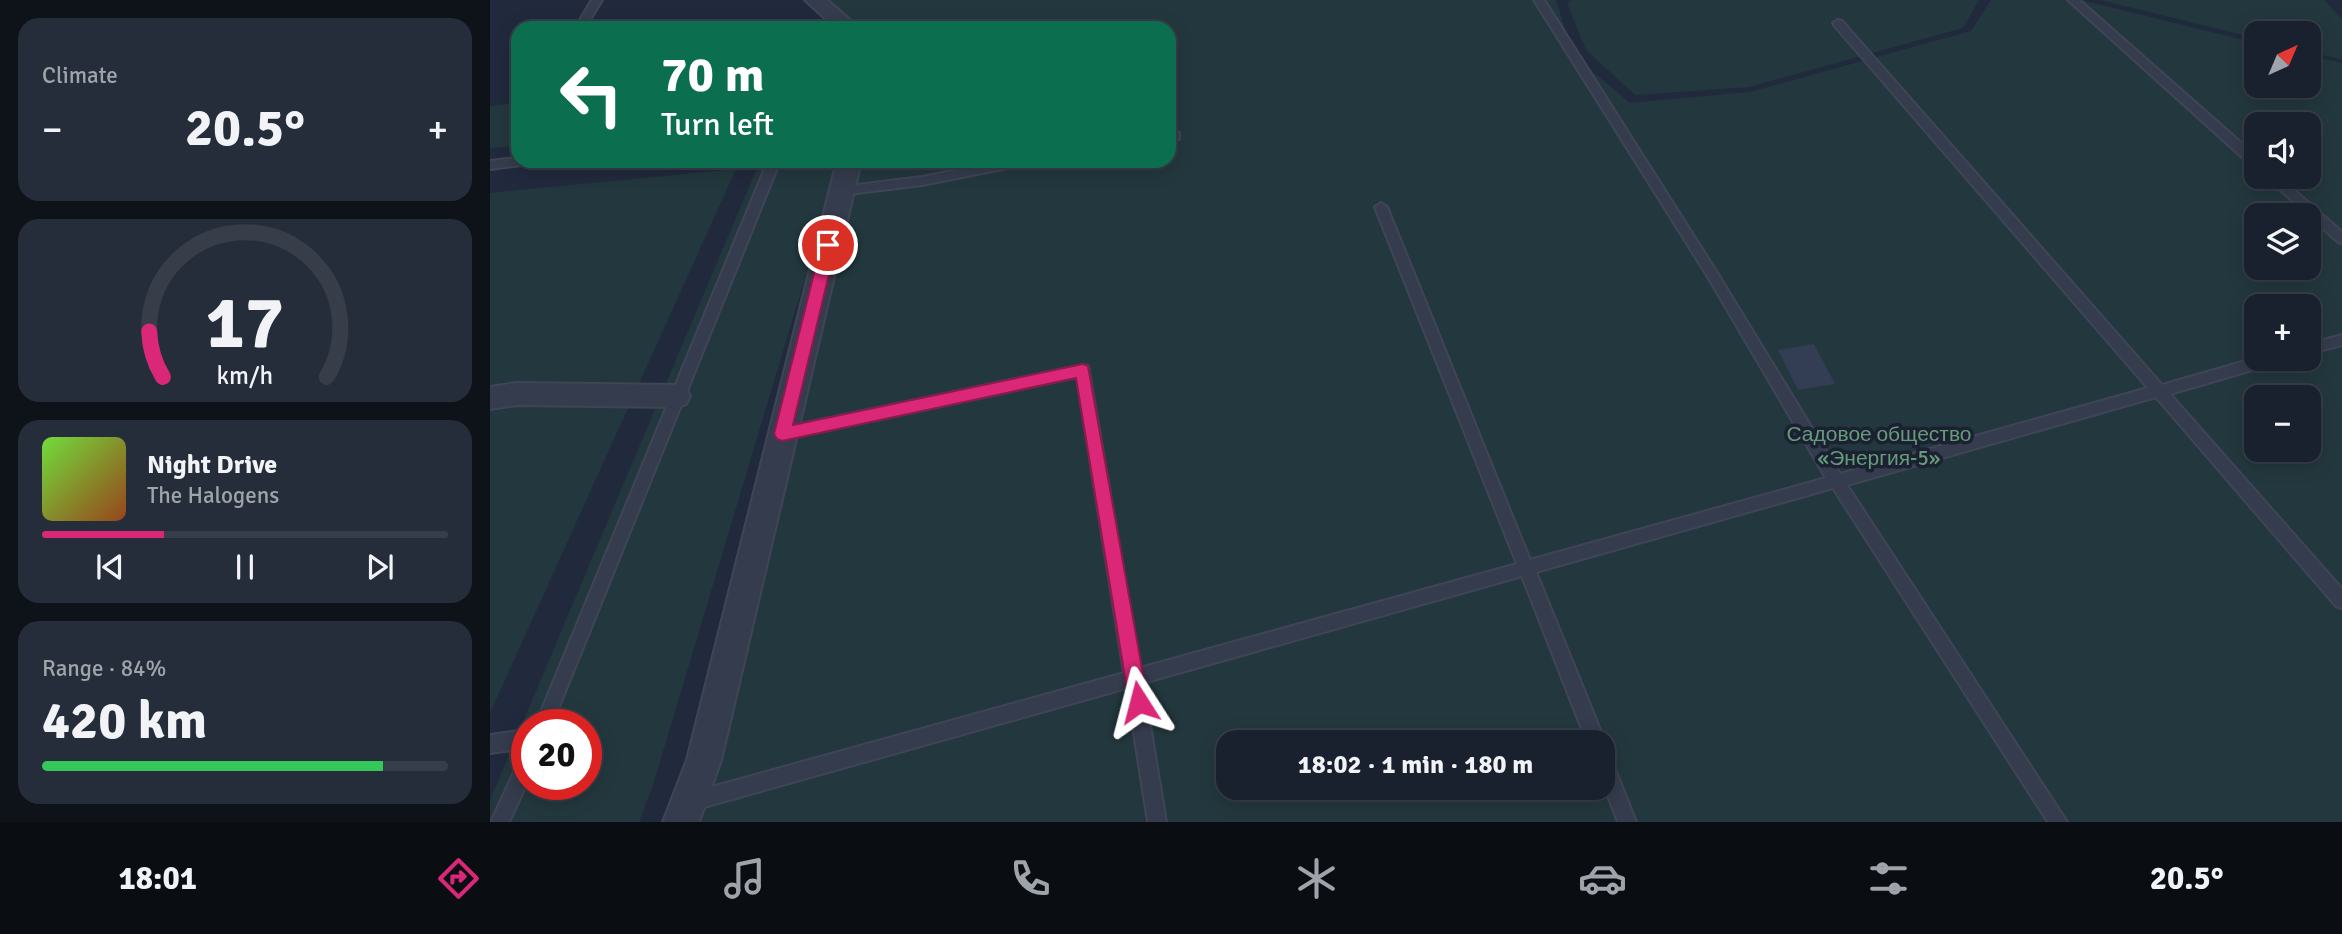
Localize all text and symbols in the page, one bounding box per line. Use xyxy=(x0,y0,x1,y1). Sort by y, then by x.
north arrow xyxy=(2244,21,2320,98)
map controls xyxy=(2244,21,2321,462)
text: 70 m xyxy=(661,45,764,105)
icon: left xyxy=(546,49,637,140)
text: Climate xyxy=(42,61,118,90)
text: 20.5° xyxy=(185,96,305,160)
text: Turn left xyxy=(661,105,774,144)
text: − xyxy=(42,106,63,153)
text: + xyxy=(427,106,448,153)
button: sound xyxy=(2244,112,2321,189)
button: layers xyxy=(2244,203,2321,280)
pin xyxy=(798,215,858,275)
icon: arrive xyxy=(809,226,847,264)
text: 17 xyxy=(206,279,284,368)
button: + xyxy=(2244,294,2321,371)
text: km/h xyxy=(217,359,273,390)
button: − xyxy=(2244,385,2321,462)
park label: Садовое общество «Энергия-5» xyxy=(1786,421,1972,471)
text: Night Drive xyxy=(147,449,277,481)
text: The Halogens xyxy=(147,481,279,510)
icon: previous xyxy=(91,548,129,586)
icon: pause xyxy=(226,548,264,586)
icon: next xyxy=(361,548,399,586)
text: Range · 84% xyxy=(42,654,166,683)
position arrow xyxy=(1102,665,1176,739)
text: 420 km xyxy=(42,689,207,753)
speed limit sign: 20 xyxy=(511,709,602,800)
text: 18:02 · 1 min · 180 m xyxy=(1298,749,1533,781)
icon: directions xyxy=(434,854,483,903)
icon: music xyxy=(720,854,769,903)
icon: phone xyxy=(1006,854,1055,903)
icon: climate xyxy=(1292,854,1341,903)
icon: car xyxy=(1578,854,1627,903)
icon: filters xyxy=(1864,854,1913,903)
text: 18:01 xyxy=(118,859,197,898)
text: 20.5° xyxy=(2150,859,2224,898)

